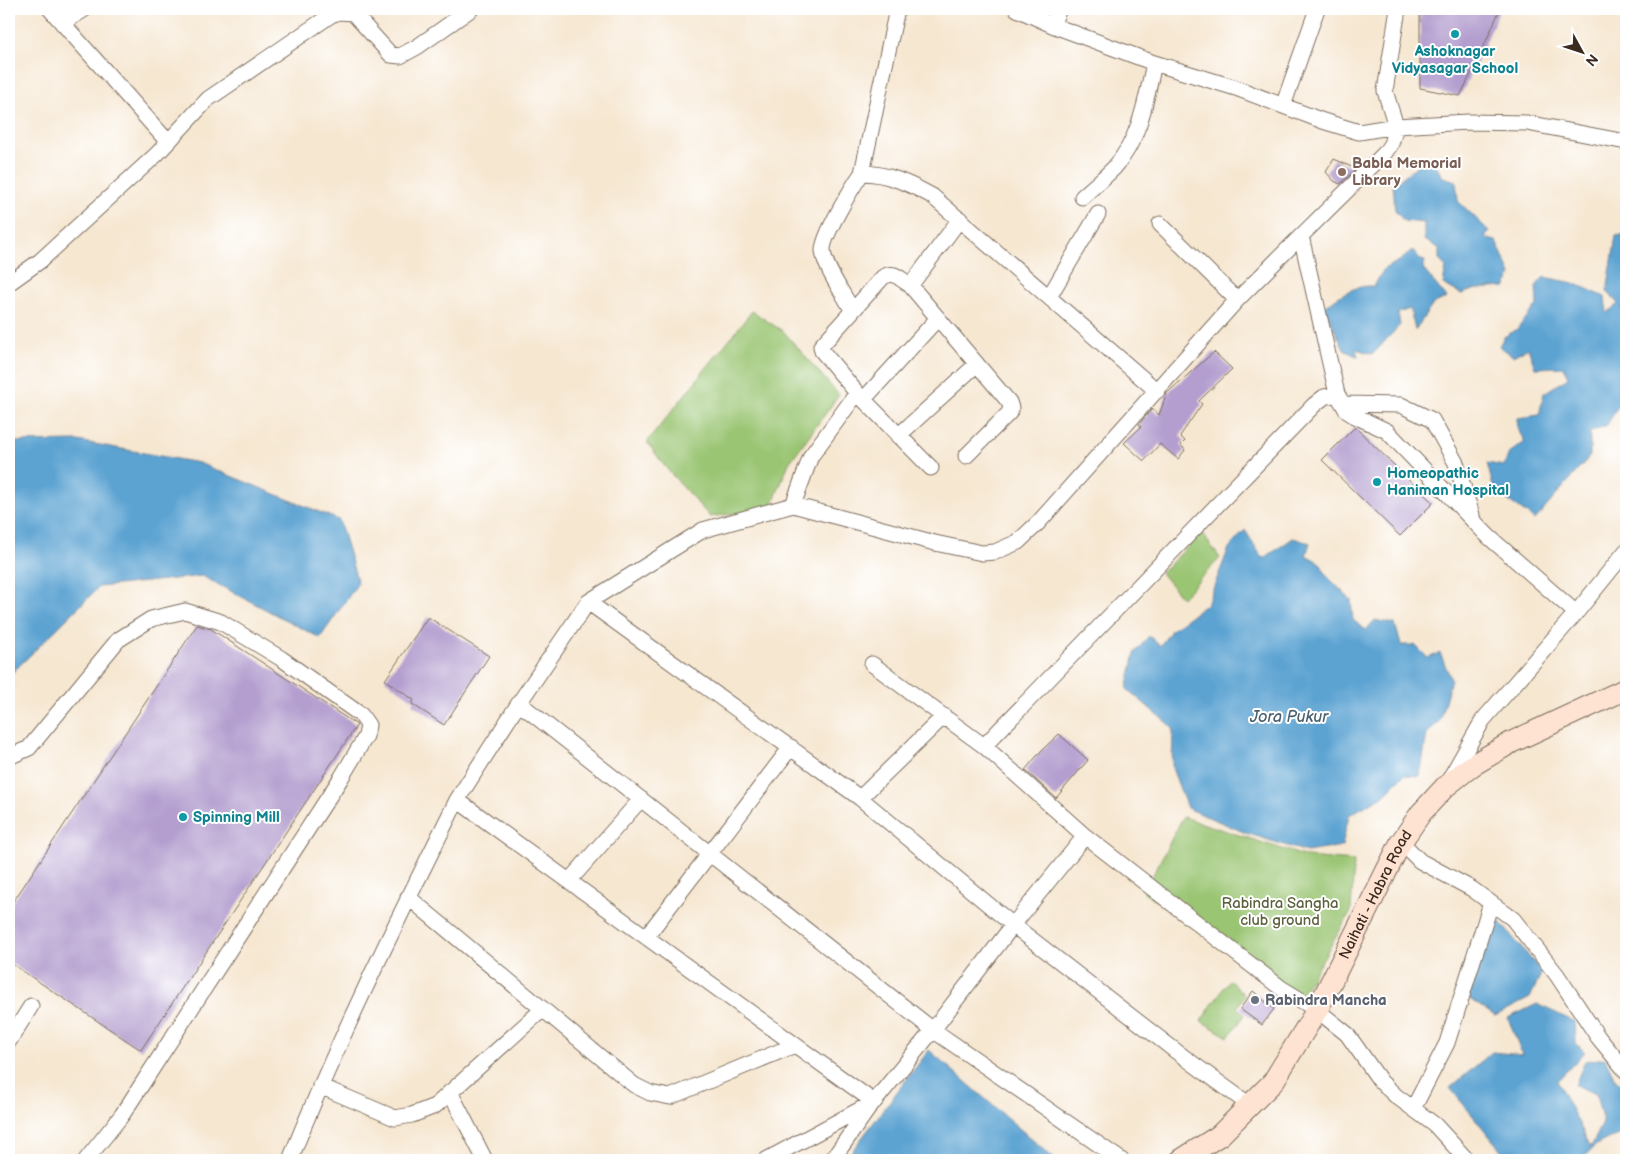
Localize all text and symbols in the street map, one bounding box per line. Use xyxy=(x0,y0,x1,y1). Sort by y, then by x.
marker: Ashoknagar Vidyasagar School xyxy=(1449,28,1461,40)
north arrow xyxy=(1558,28,1608,78)
place label: Ashoknagar Vidyasagar School xyxy=(1392,42,1518,78)
text: N xyxy=(1582,51,1601,70)
place label: Babla Memorial Library xyxy=(1352,154,1461,190)
marker: Babla Memorial Library xyxy=(1336,166,1348,178)
place label: Homeopathic Haniman Hospital xyxy=(1387,464,1509,500)
marker: Homeopathic Haniman Hospital xyxy=(1371,476,1383,488)
water label: Jora Pukur xyxy=(1249,708,1329,727)
place label: Spinning Mill xyxy=(193,808,280,827)
marker: Spinning Mill xyxy=(177,811,189,823)
street label: Naihati - Habra Road xyxy=(1335,826,1416,963)
park label: Rabindra Sangha club ground xyxy=(1222,894,1339,930)
place label: Rabindra Mancha xyxy=(1265,991,1387,1010)
marker: Rabindra Mancha xyxy=(1249,994,1261,1006)

